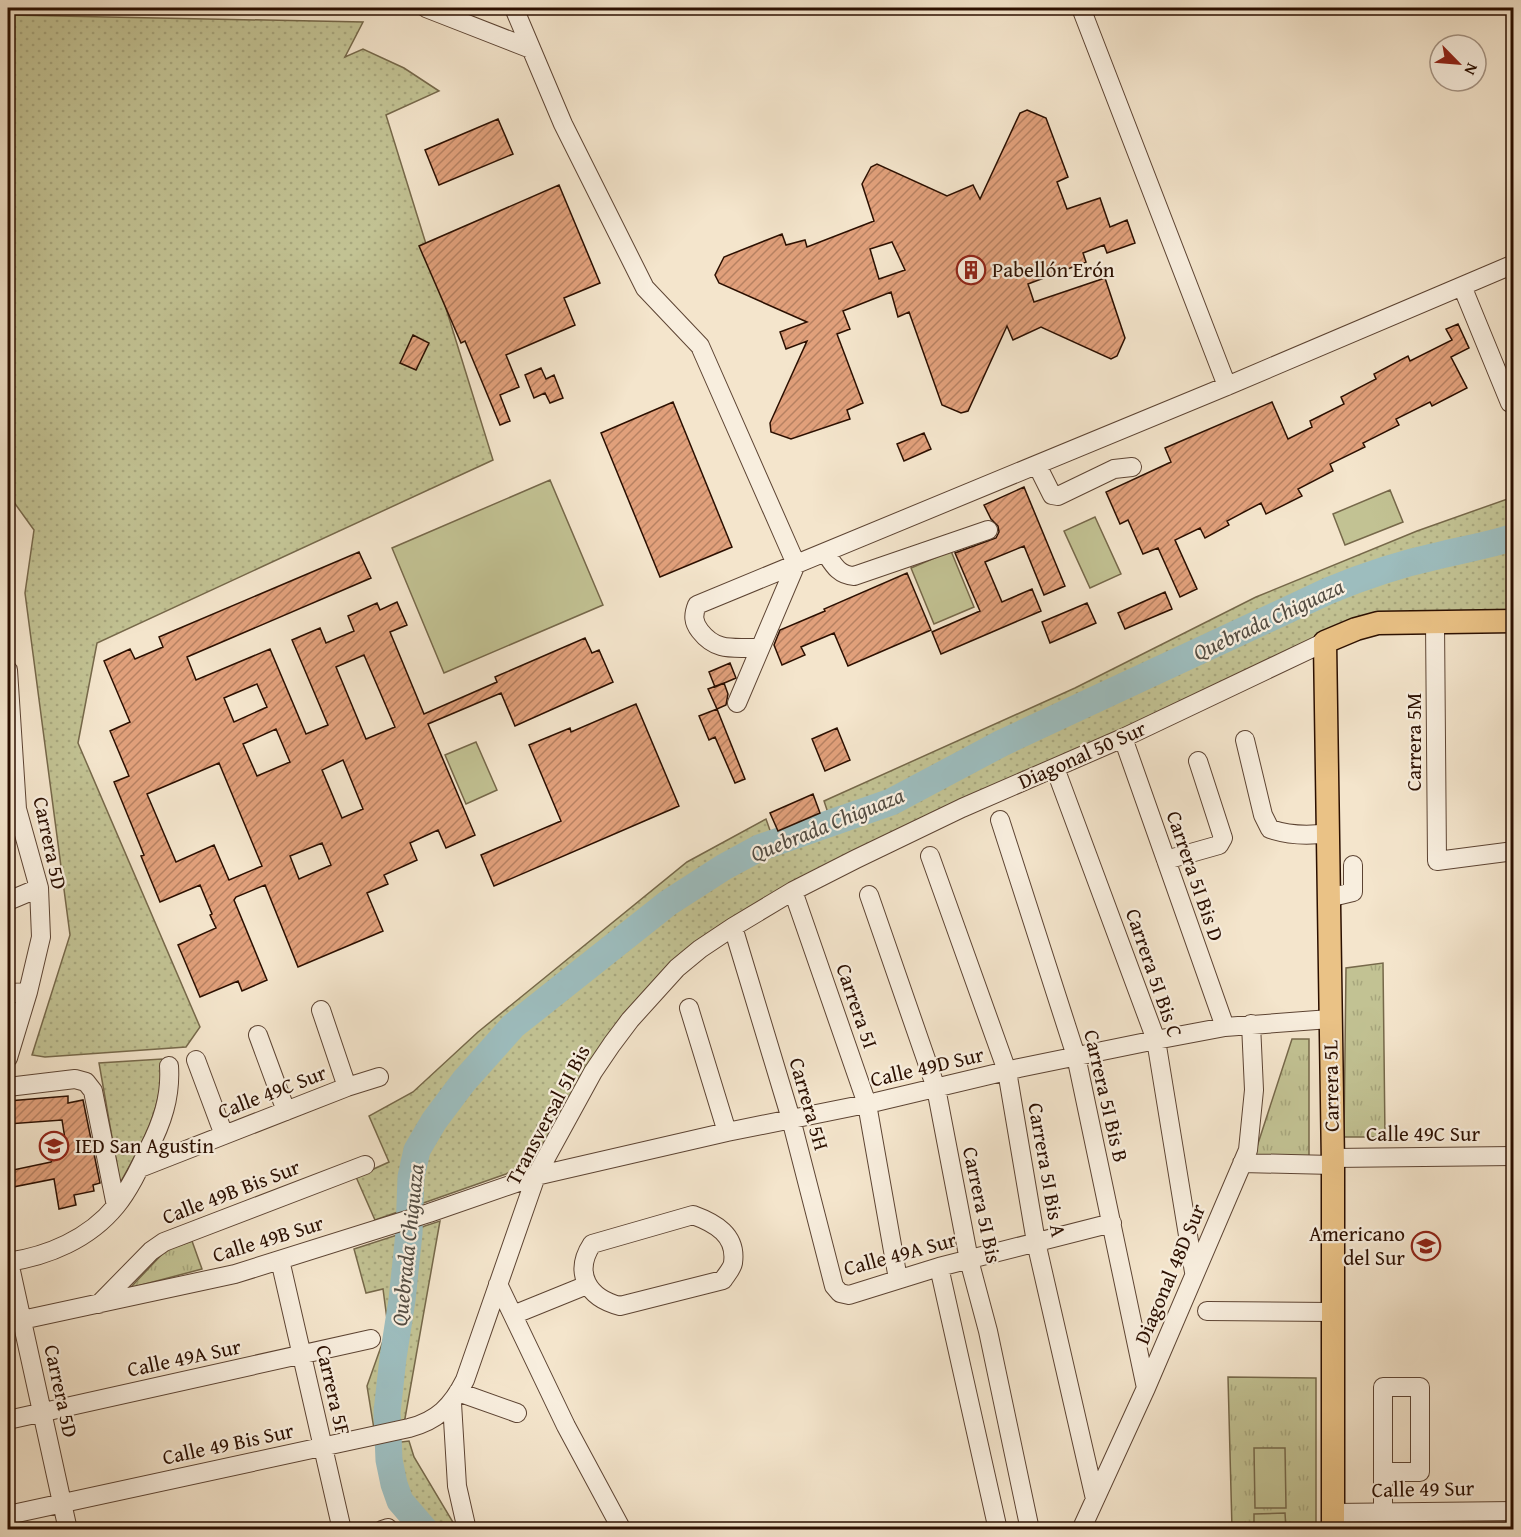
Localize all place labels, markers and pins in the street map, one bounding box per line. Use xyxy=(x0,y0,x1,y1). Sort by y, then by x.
building icon: Pabellón Erón xyxy=(955,254,987,286)
place label: Pabellón Erón xyxy=(992,254,1115,285)
school or university icon: IED San Agustin xyxy=(38,1130,70,1162)
place label: IED San Agustin xyxy=(75,1130,214,1161)
place label: Americano del Sur xyxy=(1309,1218,1405,1273)
school or university icon: Americano del Sur xyxy=(1410,1230,1442,1262)

